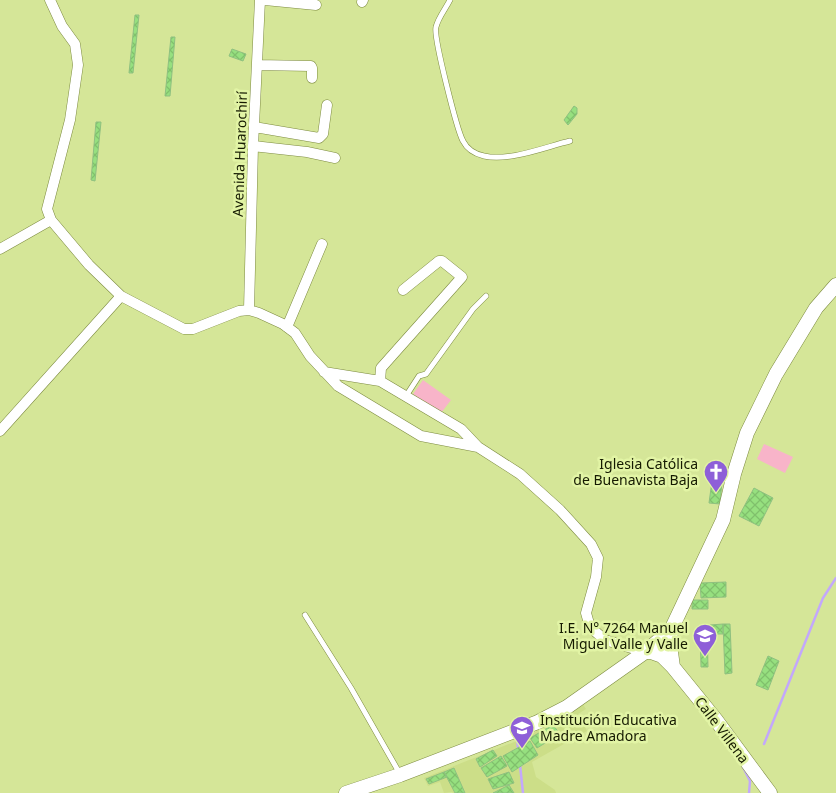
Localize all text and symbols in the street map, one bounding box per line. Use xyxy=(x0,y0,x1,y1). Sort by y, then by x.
street label: Avenida Huarochirí xyxy=(228,91,251,217)
place label: Iglesia Católica de Buenavista Baja xyxy=(573,454,698,489)
church icon: Iglesia Católica de Buenavista Baja xyxy=(703,459,729,493)
place label: I.E. N° 7264 Manuel Miguel Valle y Valle xyxy=(559,618,688,653)
school or university icon: I.E. N° 7264 Manuel Miguel Valle y Valle xyxy=(692,623,718,657)
street label: Calle Villena xyxy=(691,692,754,767)
place label: Institución Educativa Madre Amadora xyxy=(540,710,677,745)
school or university icon: Institución Educativa Madre Amadora xyxy=(509,715,535,749)

